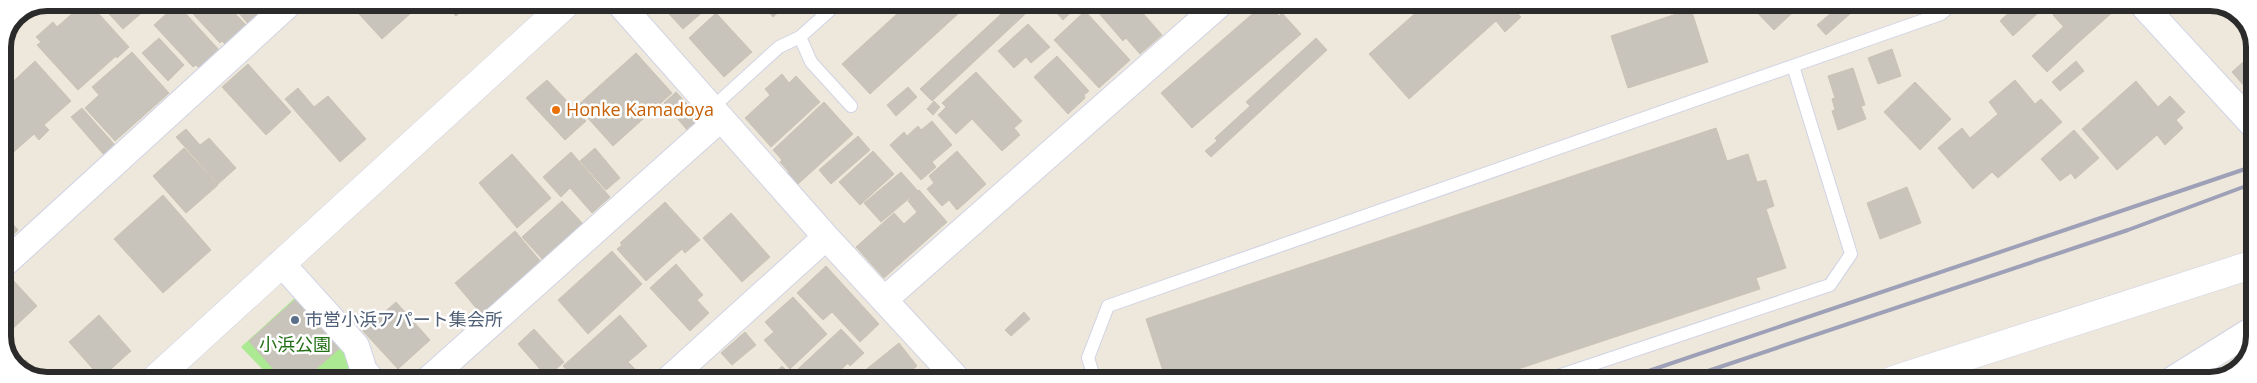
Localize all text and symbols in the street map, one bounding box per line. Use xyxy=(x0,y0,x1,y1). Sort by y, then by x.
place label: Honke Kamadoya xyxy=(566,97,714,121)
marker: Honke Kamadoya xyxy=(550,104,562,116)
place label: 市営小浜アパート集会所 xyxy=(305,307,503,331)
marker: 市営小浜アパート集会所 xyxy=(289,314,301,326)
park label: 小浜公園 xyxy=(259,332,331,356)

